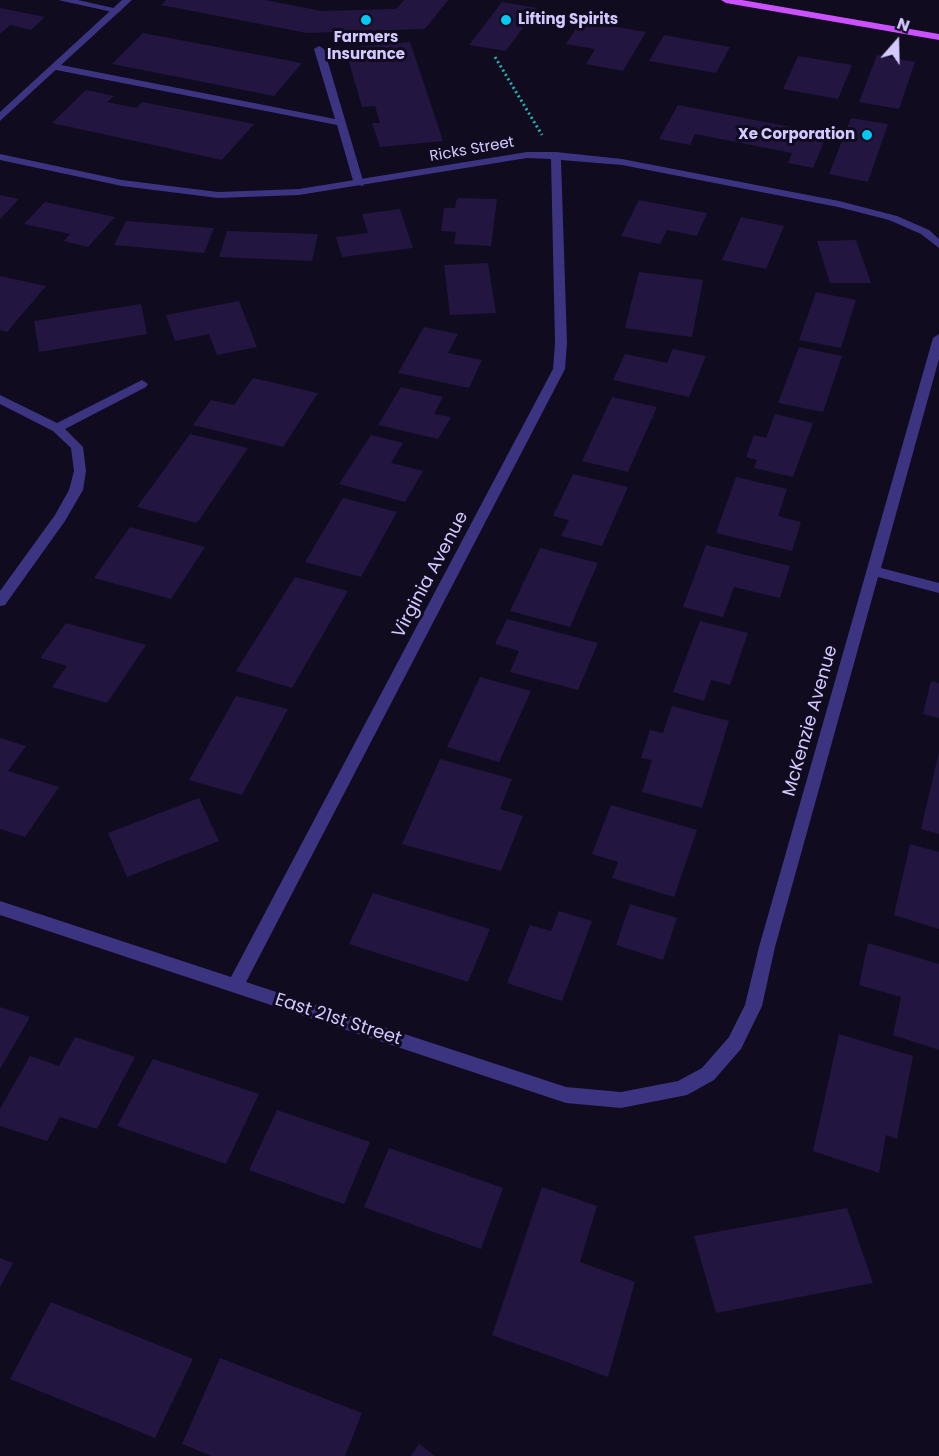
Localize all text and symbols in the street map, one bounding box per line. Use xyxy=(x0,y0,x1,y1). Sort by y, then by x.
place label: Lifting Spirits xyxy=(518,11,618,29)
north arrow xyxy=(867,12,927,72)
text: N xyxy=(894,12,913,37)
marker: Farmers Insurance xyxy=(359,13,373,27)
marker: Lifting Spirits xyxy=(499,13,513,27)
place label: Farmers Insurance xyxy=(327,29,405,64)
place label: Xe Corporation xyxy=(738,126,855,144)
marker: Xe Corporation xyxy=(860,128,874,142)
street label: Ricks Street xyxy=(428,134,516,166)
street label: Virginia Avenue xyxy=(389,508,473,642)
street label: McKenzie Avenue xyxy=(779,643,843,799)
street label: East 21st Street xyxy=(272,989,404,1051)

